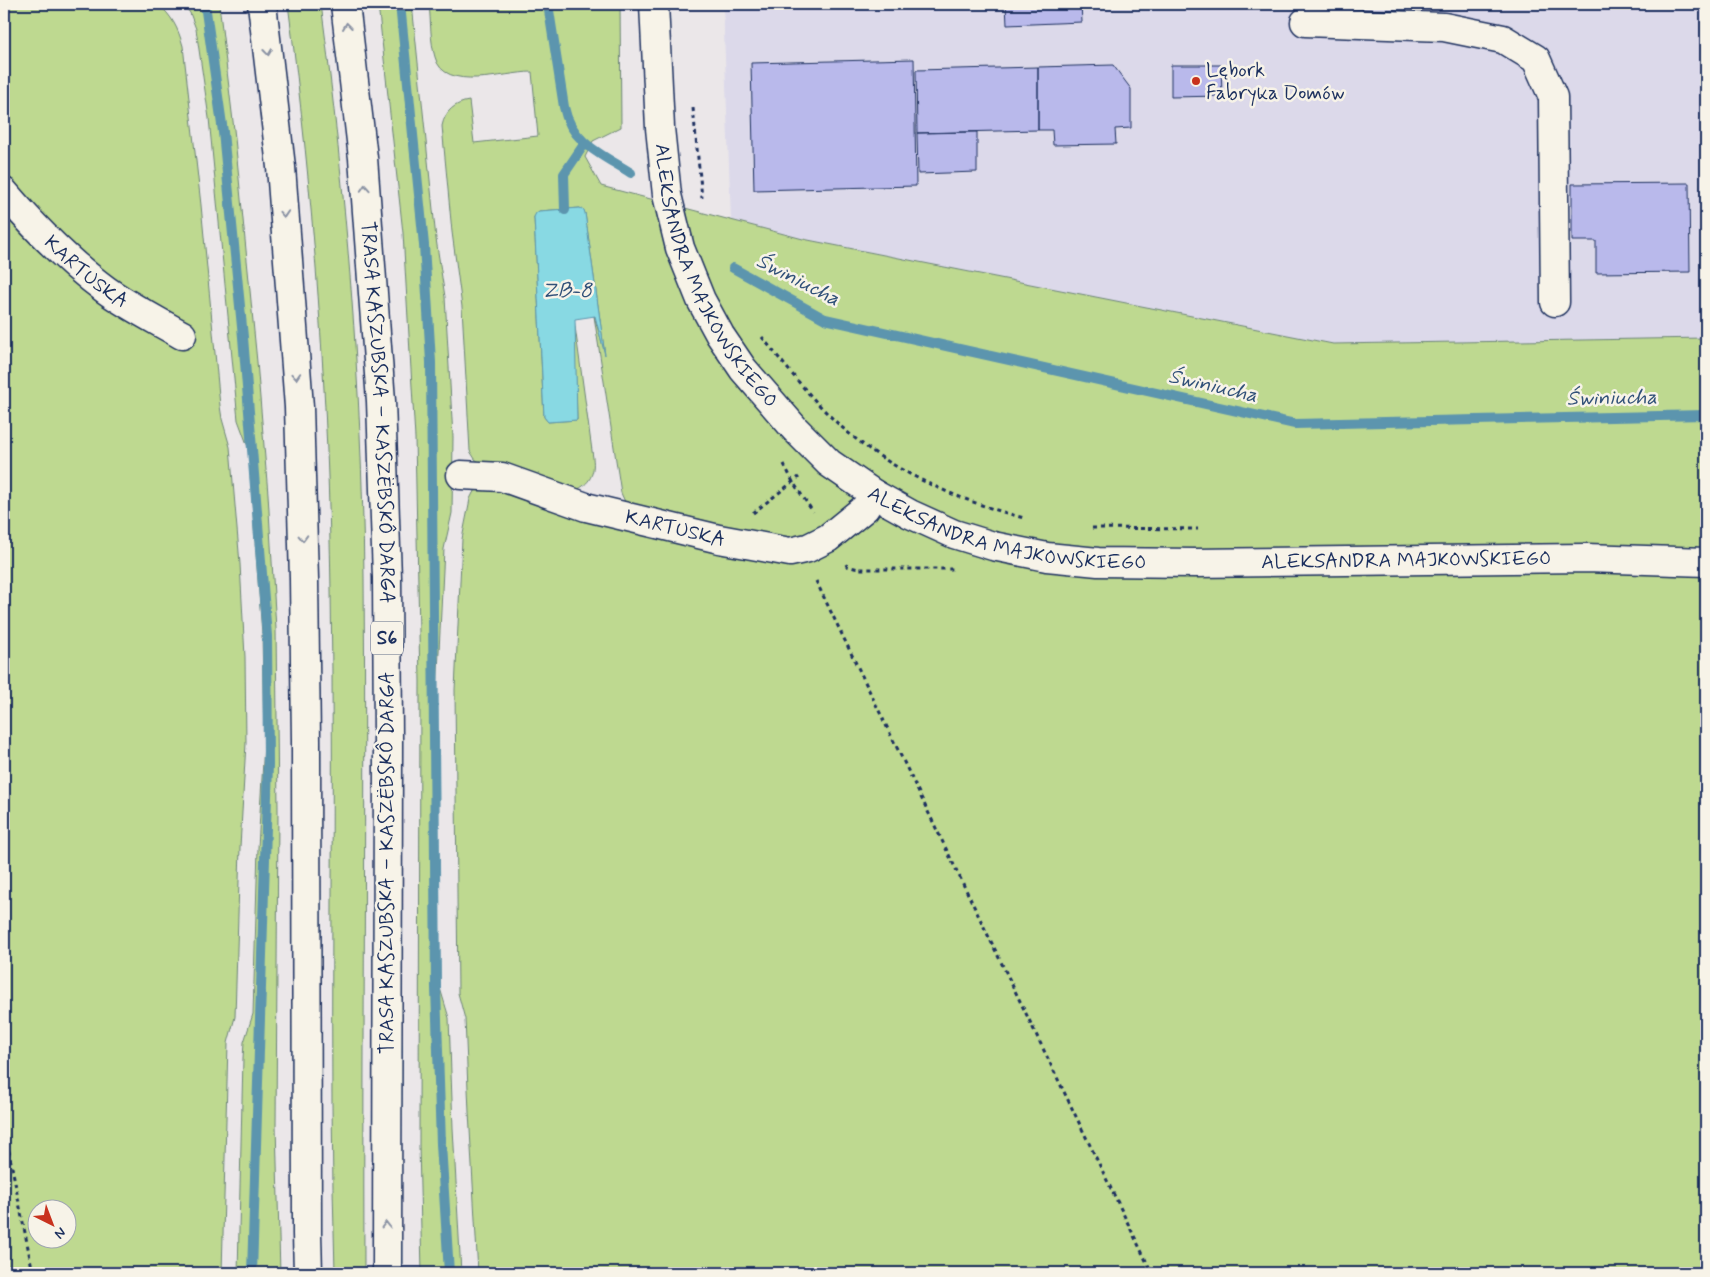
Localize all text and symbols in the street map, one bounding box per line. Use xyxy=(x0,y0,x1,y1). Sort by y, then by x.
one-way arrow xyxy=(342,22,353,30)
one-way arrow xyxy=(262,48,273,56)
place label: Lębork Fabryka Domów xyxy=(1206,57,1345,107)
marker: Lębork Fabryka Domów xyxy=(1190,75,1202,87)
street label: ALEKSANDRA MAJKOWSKIEGO xyxy=(648,142,784,413)
one-way arrow xyxy=(360,183,371,191)
one-way arrow xyxy=(279,210,290,218)
street label: TRASA KASZUBSKA – KASZËBSKÔ DARGA xyxy=(354,220,401,604)
street label: KARTUSKA xyxy=(38,229,134,315)
water label: Świniucha xyxy=(751,247,845,313)
water label: ZB-8 xyxy=(542,277,593,305)
water label: Świniucha xyxy=(1166,362,1260,410)
one-way arrow xyxy=(291,372,302,380)
water label: Świniucha xyxy=(1566,383,1658,413)
street label: ALEKSANDRA MAJKOWSKIEGO xyxy=(863,480,1146,576)
street label: KARTUSKA xyxy=(622,503,728,554)
one-way arrow xyxy=(298,534,308,542)
street label: ALEKSANDRA MAJKOWSKIEGO xyxy=(1261,545,1551,576)
road number: S6 xyxy=(371,622,403,654)
street label: TRASA KASZUBSKA – KASZËBSKÔ DARGA xyxy=(374,672,401,1054)
north arrow xyxy=(28,1200,78,1250)
one-way arrow xyxy=(381,1220,391,1228)
text: N xyxy=(51,1223,70,1243)

